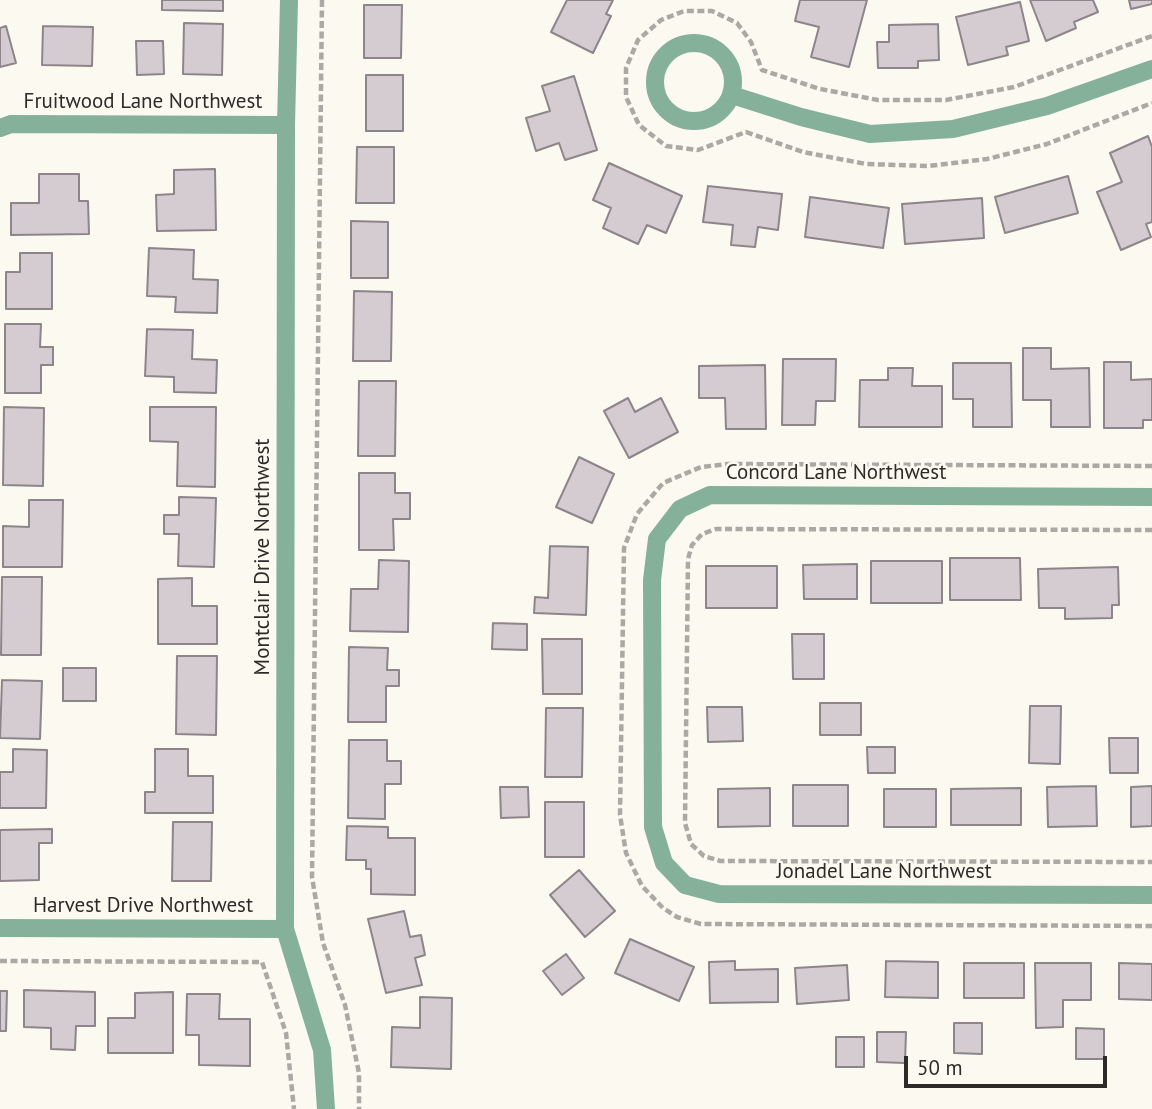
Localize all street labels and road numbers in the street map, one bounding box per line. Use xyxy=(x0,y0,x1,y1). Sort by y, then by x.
street label: Fruitwood Lane Northwest xyxy=(24,89,262,115)
street label: Montclair Drive Northwest xyxy=(250,439,276,675)
street label: Concord Lane Northwest xyxy=(726,460,946,486)
street label: Jonadel Lane Northwest xyxy=(776,859,992,885)
street label: Harvest Drive Northwest xyxy=(33,893,253,919)

